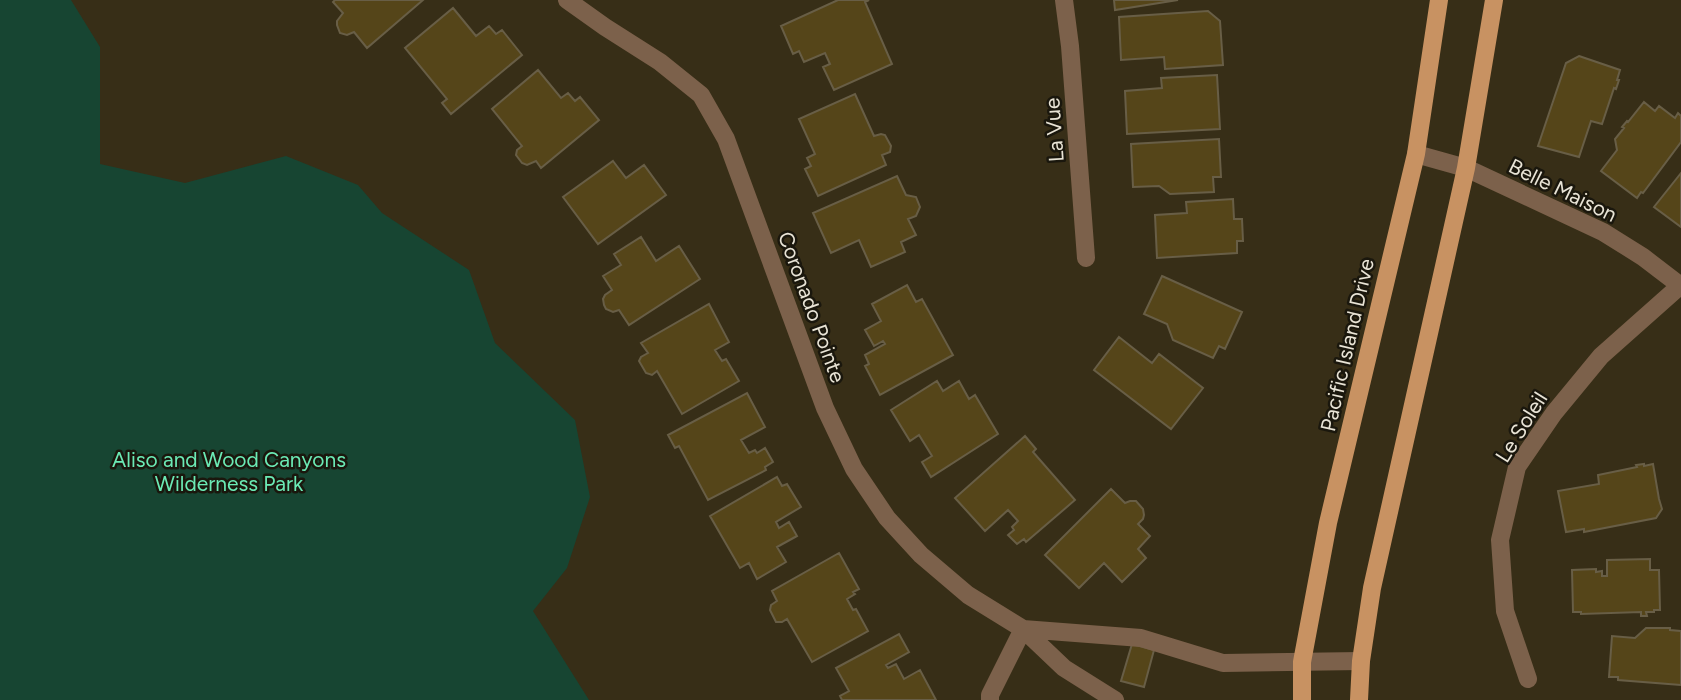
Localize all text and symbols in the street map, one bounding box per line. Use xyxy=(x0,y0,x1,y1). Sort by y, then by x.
street label: La Vue xyxy=(1039,97,1069,163)
street label: Belle Maison xyxy=(1505,153,1621,227)
street label: Coronado Pointe xyxy=(773,228,851,386)
street label: Pacific Island Drive xyxy=(1315,256,1379,434)
street label: Le Soleil xyxy=(1490,387,1552,467)
park label: Aliso and Wood Canyons Wilderness Park xyxy=(112,447,346,496)

